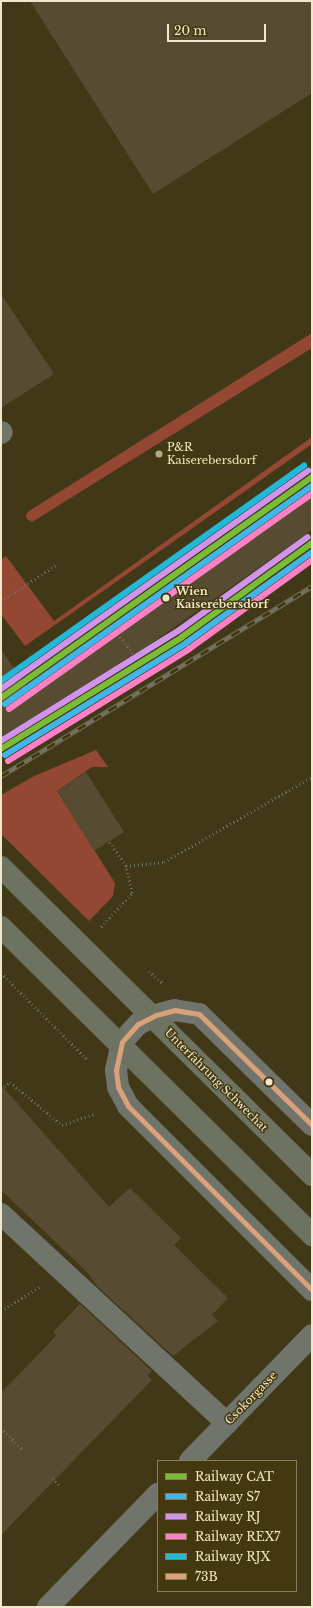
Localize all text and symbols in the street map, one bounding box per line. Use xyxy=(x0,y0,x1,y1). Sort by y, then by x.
scale bar xyxy=(169,16,268,42)
text: 20 m xyxy=(174,23,206,38)
place label: P&R Kaiserebersdorf xyxy=(167,441,256,467)
marker: P&R Kaiserebersdorf xyxy=(154,449,164,459)
place label: Wien Kaiserebersdorf xyxy=(176,585,268,611)
marker: Wien Kaiserebersdorf xyxy=(159,591,173,605)
street label: Unterfahrung Schwechat xyxy=(162,1026,270,1134)
unlabelled marker xyxy=(264,1077,274,1087)
street label: Csokorgasse xyxy=(222,1369,280,1427)
legend xyxy=(157,1460,297,1592)
text: Railway CAT xyxy=(195,1469,274,1484)
text: Railway S7 xyxy=(195,1489,260,1504)
text: Railway RJ xyxy=(195,1509,260,1524)
text: Railway REX7 xyxy=(195,1529,280,1544)
text: Railway RJX xyxy=(195,1549,270,1564)
text: 73B xyxy=(195,1569,218,1584)

